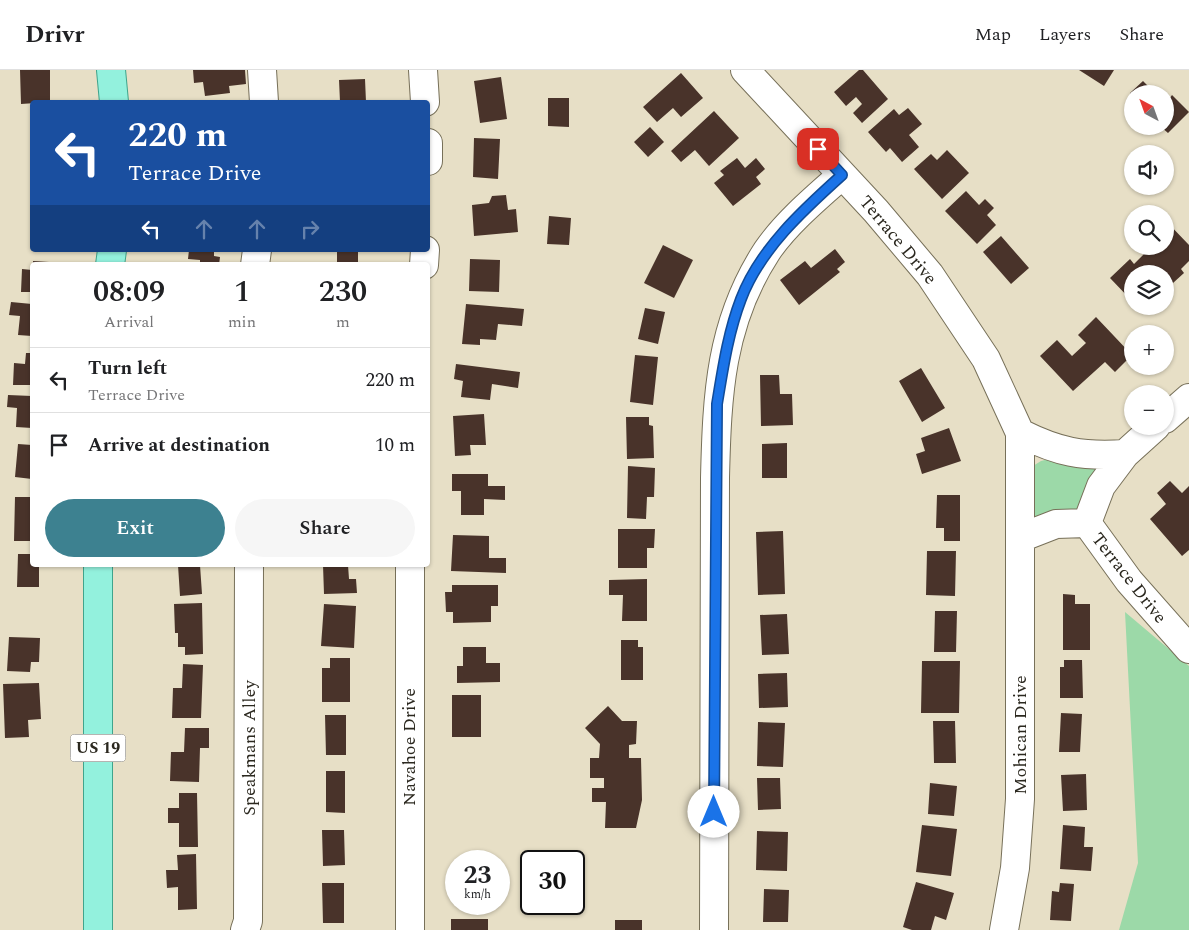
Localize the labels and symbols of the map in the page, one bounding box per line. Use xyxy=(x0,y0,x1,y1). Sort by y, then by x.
north arrow xyxy=(1124,85,1174,135)
pin xyxy=(797,128,839,170)
street label: Terrace Drive xyxy=(853,190,943,290)
street label: Terrace Drive xyxy=(1085,527,1173,629)
street label: Mohican Drive xyxy=(1007,675,1034,795)
street label: Speakmans Alley xyxy=(236,679,263,816)
street label: Navahoe Drive xyxy=(396,688,423,806)
road number: US 19 xyxy=(70,734,126,761)
position arrow xyxy=(687,785,739,837)
speed limit sign: 30 xyxy=(520,850,585,915)

